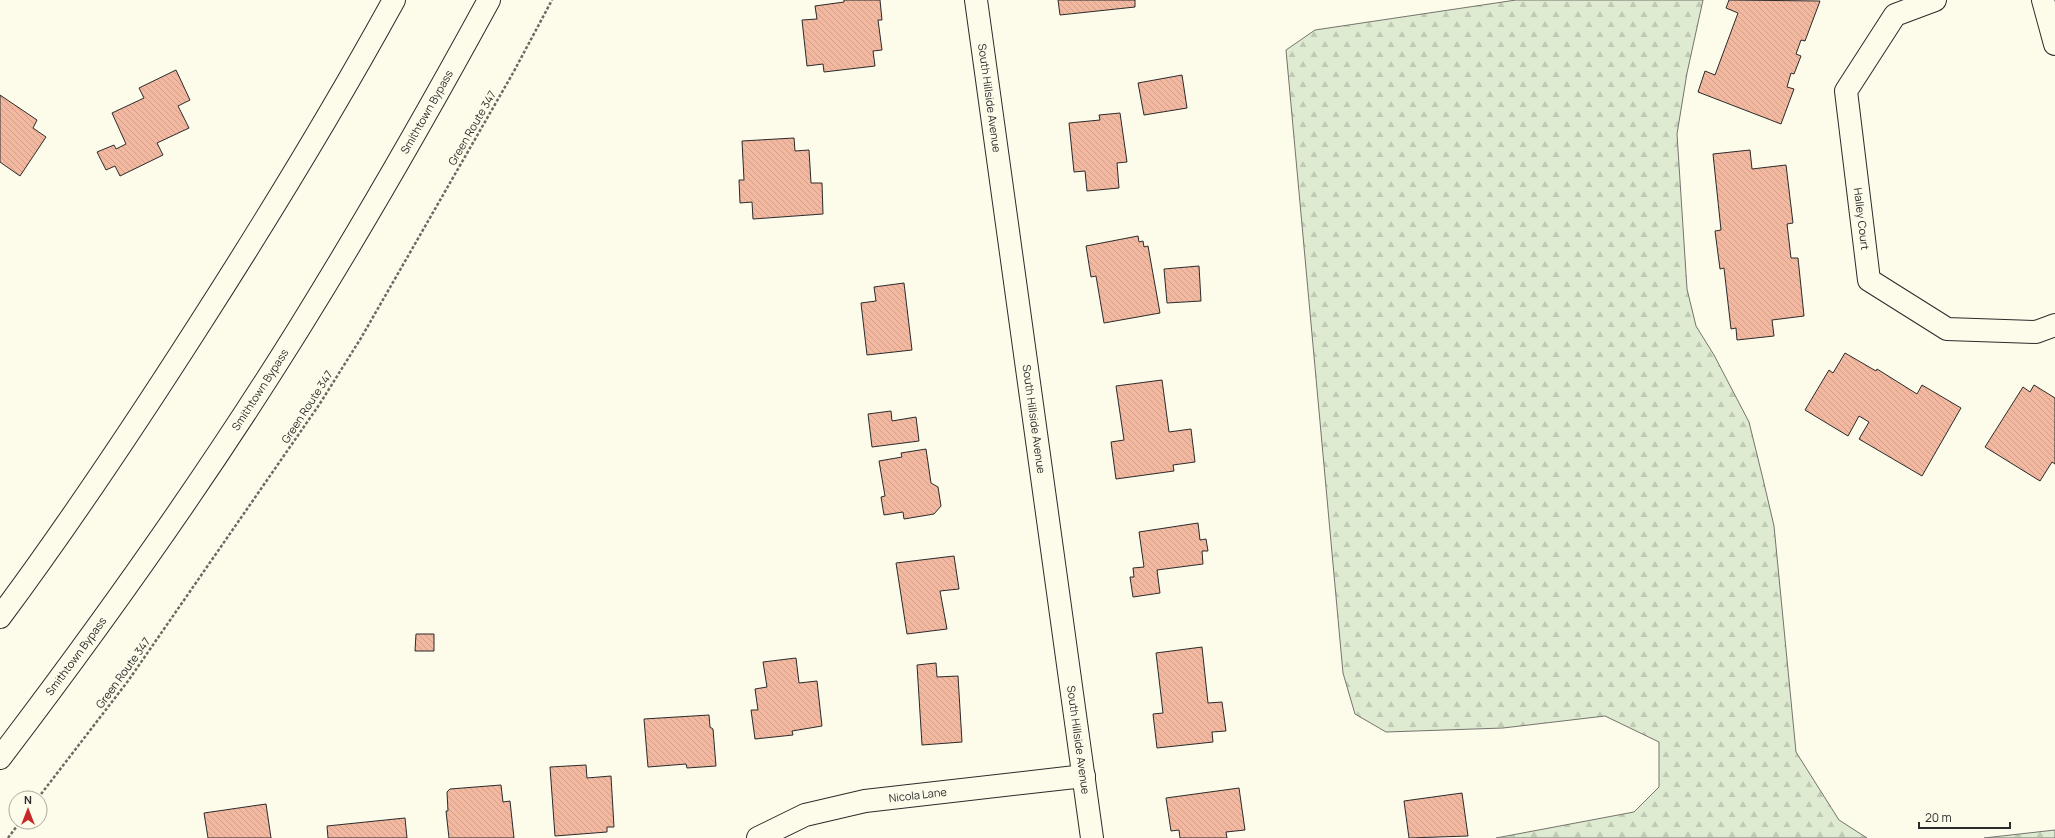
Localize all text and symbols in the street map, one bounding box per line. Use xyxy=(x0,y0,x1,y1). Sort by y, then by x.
street label: South Hillside Avenue xyxy=(975,43,1005,154)
street label: Smithtown Bypass xyxy=(397,67,456,156)
street label: Green Route 347 xyxy=(444,88,499,168)
street label: Halley Court xyxy=(1851,187,1873,251)
street label: Smithtown Bypass xyxy=(228,346,291,433)
street label: South Hillside Avenue xyxy=(1020,364,1050,475)
street label: Green Route 347 xyxy=(277,367,336,446)
street label: Smithtown Bypass xyxy=(42,613,110,698)
street label: Green Route 347 xyxy=(92,634,153,711)
street label: South Hillside Avenue xyxy=(1064,685,1094,796)
street label: Nicola Lane xyxy=(888,784,948,805)
north arrow xyxy=(8,790,48,830)
text: N xyxy=(24,792,32,807)
scale bar xyxy=(1919,804,2010,830)
text: 20 m xyxy=(1925,809,1952,826)

